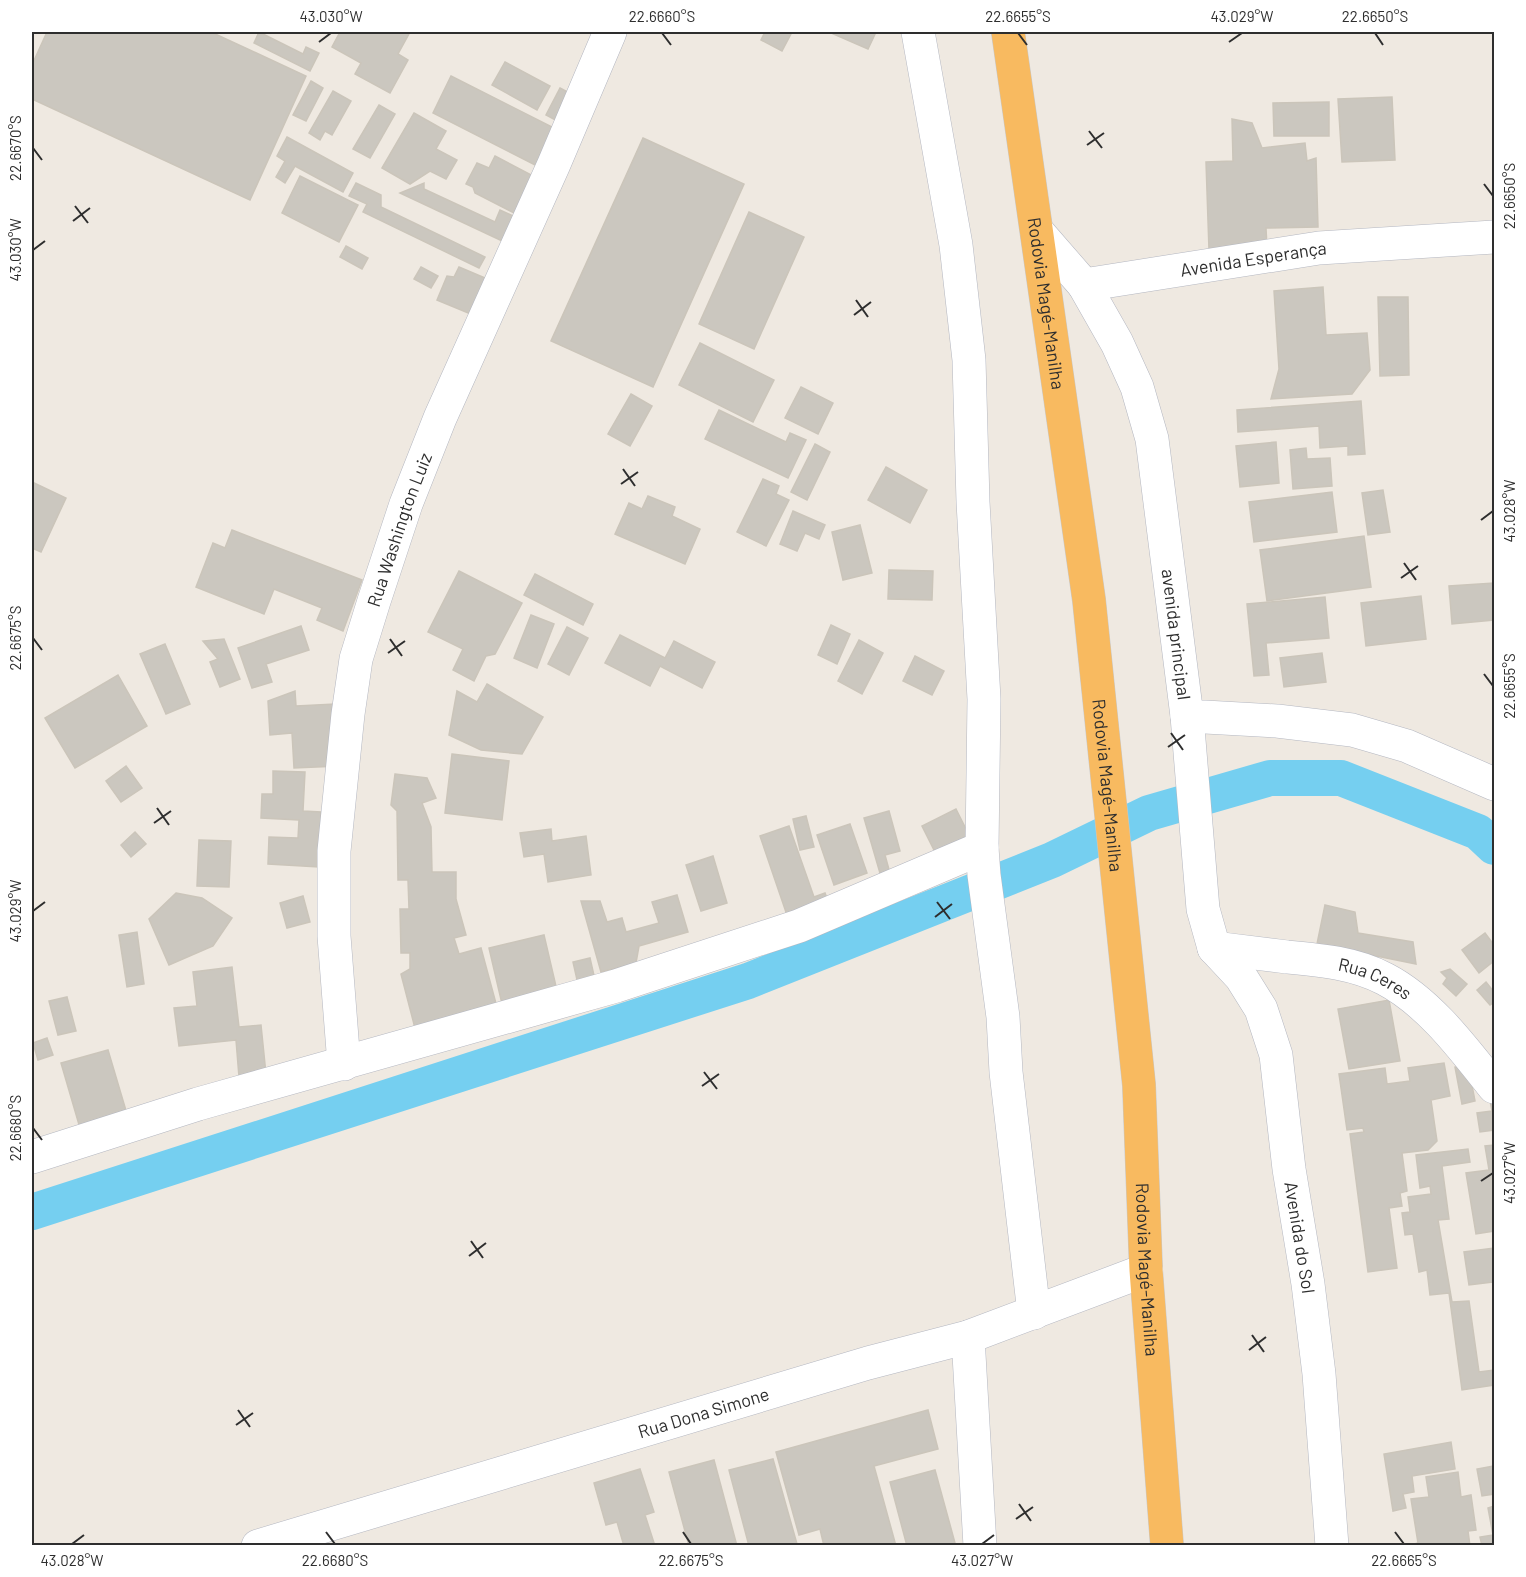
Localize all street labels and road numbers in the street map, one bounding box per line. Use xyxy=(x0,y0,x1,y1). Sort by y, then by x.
street label: Rodovia Magé-Manilha xyxy=(1024,216,1070,391)
street label: Avenida Esperança xyxy=(1178,237,1327,281)
street label: Rua Washington Luiz xyxy=(362,449,436,610)
street label: avenida principal xyxy=(1157,567,1196,701)
street label: Rodovia Magé-Manilha xyxy=(1088,698,1128,873)
street label: Rua Ceres xyxy=(1336,953,1416,1004)
street label: Avenida do Sol xyxy=(1280,1180,1320,1295)
street label: Rodovia Magé-Manilha xyxy=(1132,1182,1164,1357)
street label: Rua Dona Simone xyxy=(635,1382,772,1442)

